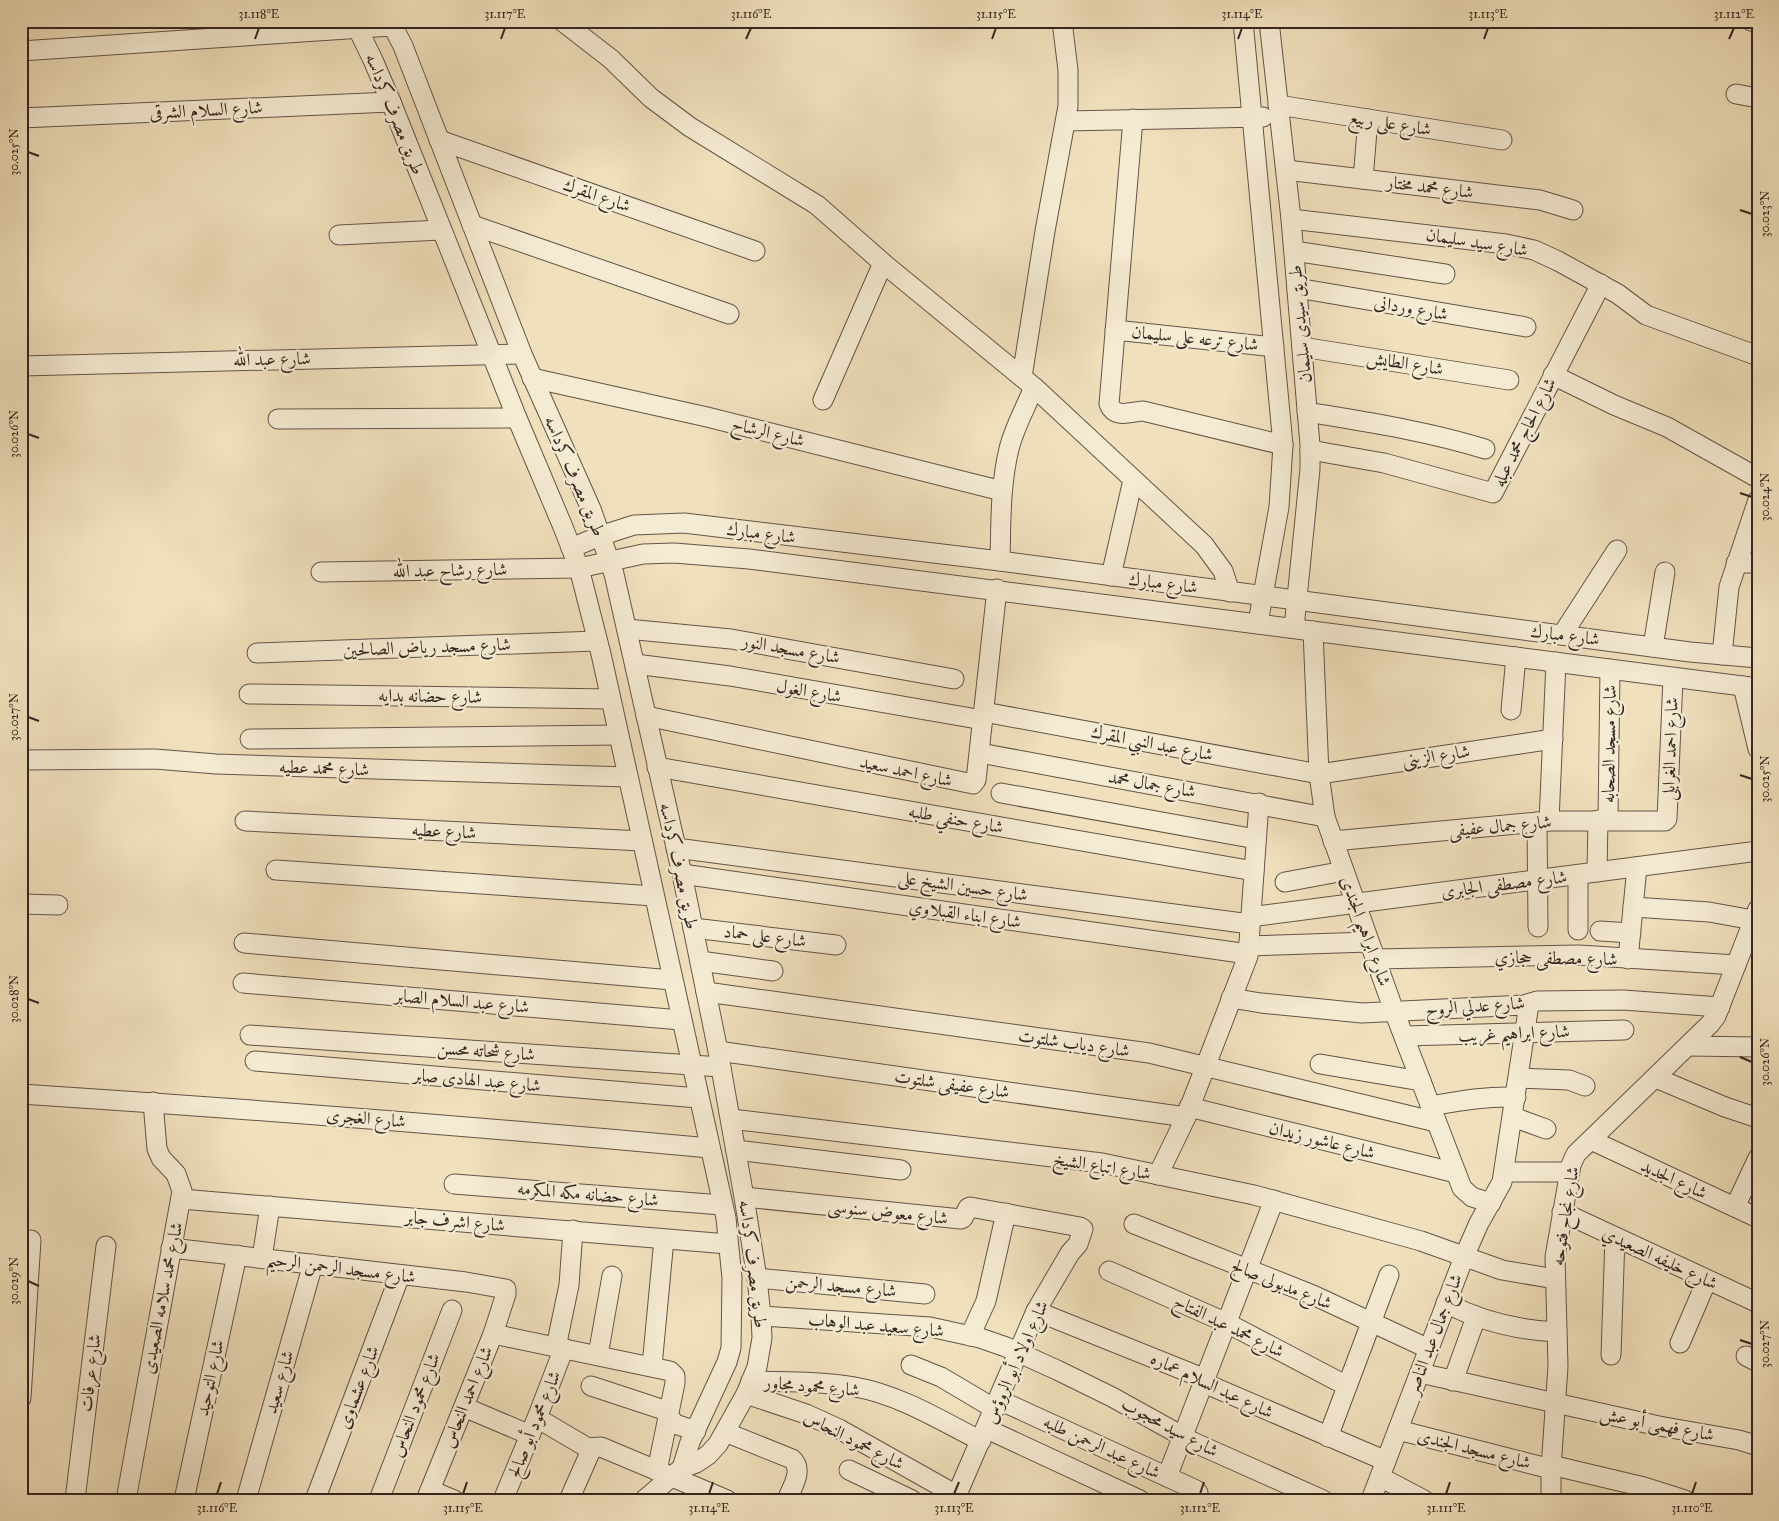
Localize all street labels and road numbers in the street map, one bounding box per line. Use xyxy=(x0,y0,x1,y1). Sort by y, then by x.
street label: طريق مصرف كرداسه xyxy=(360,50,429,178)
street label: شارع السلام الشرقى xyxy=(149,96,264,129)
street label: شارع على ربيع xyxy=(1347,106,1433,145)
street label: شارع محمد مختار xyxy=(1383,171,1475,207)
street label: شارع المقرك xyxy=(559,173,634,221)
street label: شارع سيد سليمان xyxy=(1424,223,1530,265)
street label: طريق سيدى سليمان xyxy=(1284,264,1317,384)
street label: شارع وردانى xyxy=(1372,291,1450,329)
street label: شارع ترعه على سليمان xyxy=(1130,320,1260,360)
street label: شارع عبد الله xyxy=(233,344,311,375)
street label: شارع الطايش xyxy=(1364,346,1445,384)
street label: شارع الحاج محمد عبله xyxy=(1487,374,1565,492)
street label: طريق مصرف كرداسه xyxy=(539,412,610,540)
street label: شارع الرشاح xyxy=(728,412,807,457)
street label: شارع مبارك xyxy=(725,518,797,552)
street label: شارع رشاح عبد الله xyxy=(392,555,508,587)
street label: شارع مبارك xyxy=(1127,568,1199,602)
street label: شارع مبارك xyxy=(1529,620,1601,654)
street label: شارع مسجد النور xyxy=(738,629,842,672)
street label: شارع مسجد رياض الصالحين xyxy=(343,633,511,665)
street label: شارع الغول xyxy=(774,674,843,711)
street label: شارع حضانه بدايه xyxy=(378,684,482,712)
street label: شارع مسجد الصحابه xyxy=(1597,685,1625,803)
street label: شارع احمد الغرابلى xyxy=(1657,697,1687,801)
street label: شارع عبد النبي المقرك xyxy=(1088,720,1215,772)
street label: شارع الزينى xyxy=(1401,740,1472,776)
street label: شارع احمد سعيد xyxy=(857,750,954,795)
street label: شارع محمد عطيه xyxy=(278,755,370,785)
street label: شارع جمال محمد xyxy=(1106,765,1198,806)
street label: شارع حنفي طلبه xyxy=(905,800,1005,845)
street label: طريق مصرف كرداسه xyxy=(654,801,703,931)
street label: شارع جمال عفيفى xyxy=(1448,811,1553,845)
street label: شارع عطيه xyxy=(411,818,477,848)
street label: شارع مصطفى الجابرى xyxy=(1440,865,1569,907)
street label: شارع حسين الشيخ على xyxy=(896,866,1029,911)
street label: شارع ابراهيم الجندى xyxy=(1329,873,1396,991)
street label: شارع ابناء القبلاوي xyxy=(907,895,1022,937)
street label: شارع على حماد xyxy=(722,920,808,956)
street label: شارع مصطفى حجازي xyxy=(1494,946,1618,974)
street label: شارع عبد السلام الصابر xyxy=(391,984,530,1023)
street label: شارع عدلي الروح xyxy=(1425,992,1526,1025)
street label: شارع ابراهيم غريب xyxy=(1458,1020,1570,1053)
street label: شارع دياب شلتوت xyxy=(1016,1024,1131,1066)
street label: شارع شحاته محسن xyxy=(436,1037,536,1069)
street label: شارع عبد الهادى صابر xyxy=(410,1063,542,1101)
street label: شارع عفيفى شلتوت xyxy=(892,1065,1011,1107)
street label: شارع الغجرى xyxy=(325,1104,407,1136)
street label: شارع عاشور زيدان xyxy=(1266,1116,1377,1168)
street label: شارع اتباع الشيخ xyxy=(1051,1147,1152,1190)
street label: شارع الجديد xyxy=(1636,1154,1711,1208)
street label: شارع نجاح فتوحه xyxy=(1546,1165,1589,1268)
street label: شارع حضانه مكه المكرمه xyxy=(516,1177,660,1215)
street label: شارع معوض سنوسى xyxy=(826,1195,949,1233)
street label: طريق مصرف كرداسه xyxy=(733,1199,772,1329)
street label: شارع اشرف جابر xyxy=(402,1205,506,1240)
street label: شارع محمد سلامه الصعيدى xyxy=(136,1220,191,1377)
street label: شارع خليفه الصعيدي xyxy=(1597,1222,1721,1298)
street label: شارع مسجد الرحمن الرحيم xyxy=(264,1248,417,1295)
street label: شارع مدبولى صالح xyxy=(1227,1254,1335,1319)
street label: شارع مسجد الرحمن xyxy=(784,1270,898,1306)
street label: شارع جمال عبد الناصر xyxy=(1400,1271,1471,1401)
street label: شارع محمد عبد الفتاح xyxy=(1168,1290,1288,1367)
street label: شارع اولاد أبو الروؤس xyxy=(977,1296,1057,1429)
street label: شارع سعيد عبد الوهاب xyxy=(807,1308,945,1346)
street label: شارع عرفات xyxy=(74,1333,110,1414)
street label: شارع التوحيد xyxy=(191,1338,233,1419)
street label: شارع عشماوى xyxy=(332,1342,388,1433)
street label: شارع احمد النحاس xyxy=(437,1343,501,1452)
street label: شارع عبد السلام عماره xyxy=(1145,1347,1277,1428)
street label: شارع سعيد xyxy=(259,1348,302,1417)
street label: شارع محمود النحاس xyxy=(385,1350,449,1461)
street label: شارع محمود أبو صالح xyxy=(501,1367,570,1483)
street label: شارع محمود مجاور xyxy=(761,1371,861,1405)
street label: شارع سيد محجوب xyxy=(1116,1392,1222,1465)
street label: شارع فهمى أبو عش xyxy=(1597,1400,1716,1450)
street label: شارع محمود النحاس xyxy=(798,1405,908,1478)
street label: شارع عبد الرحمن طلبه xyxy=(1038,1410,1164,1487)
street label: شارع مسجد الجندى xyxy=(1414,1424,1533,1478)

